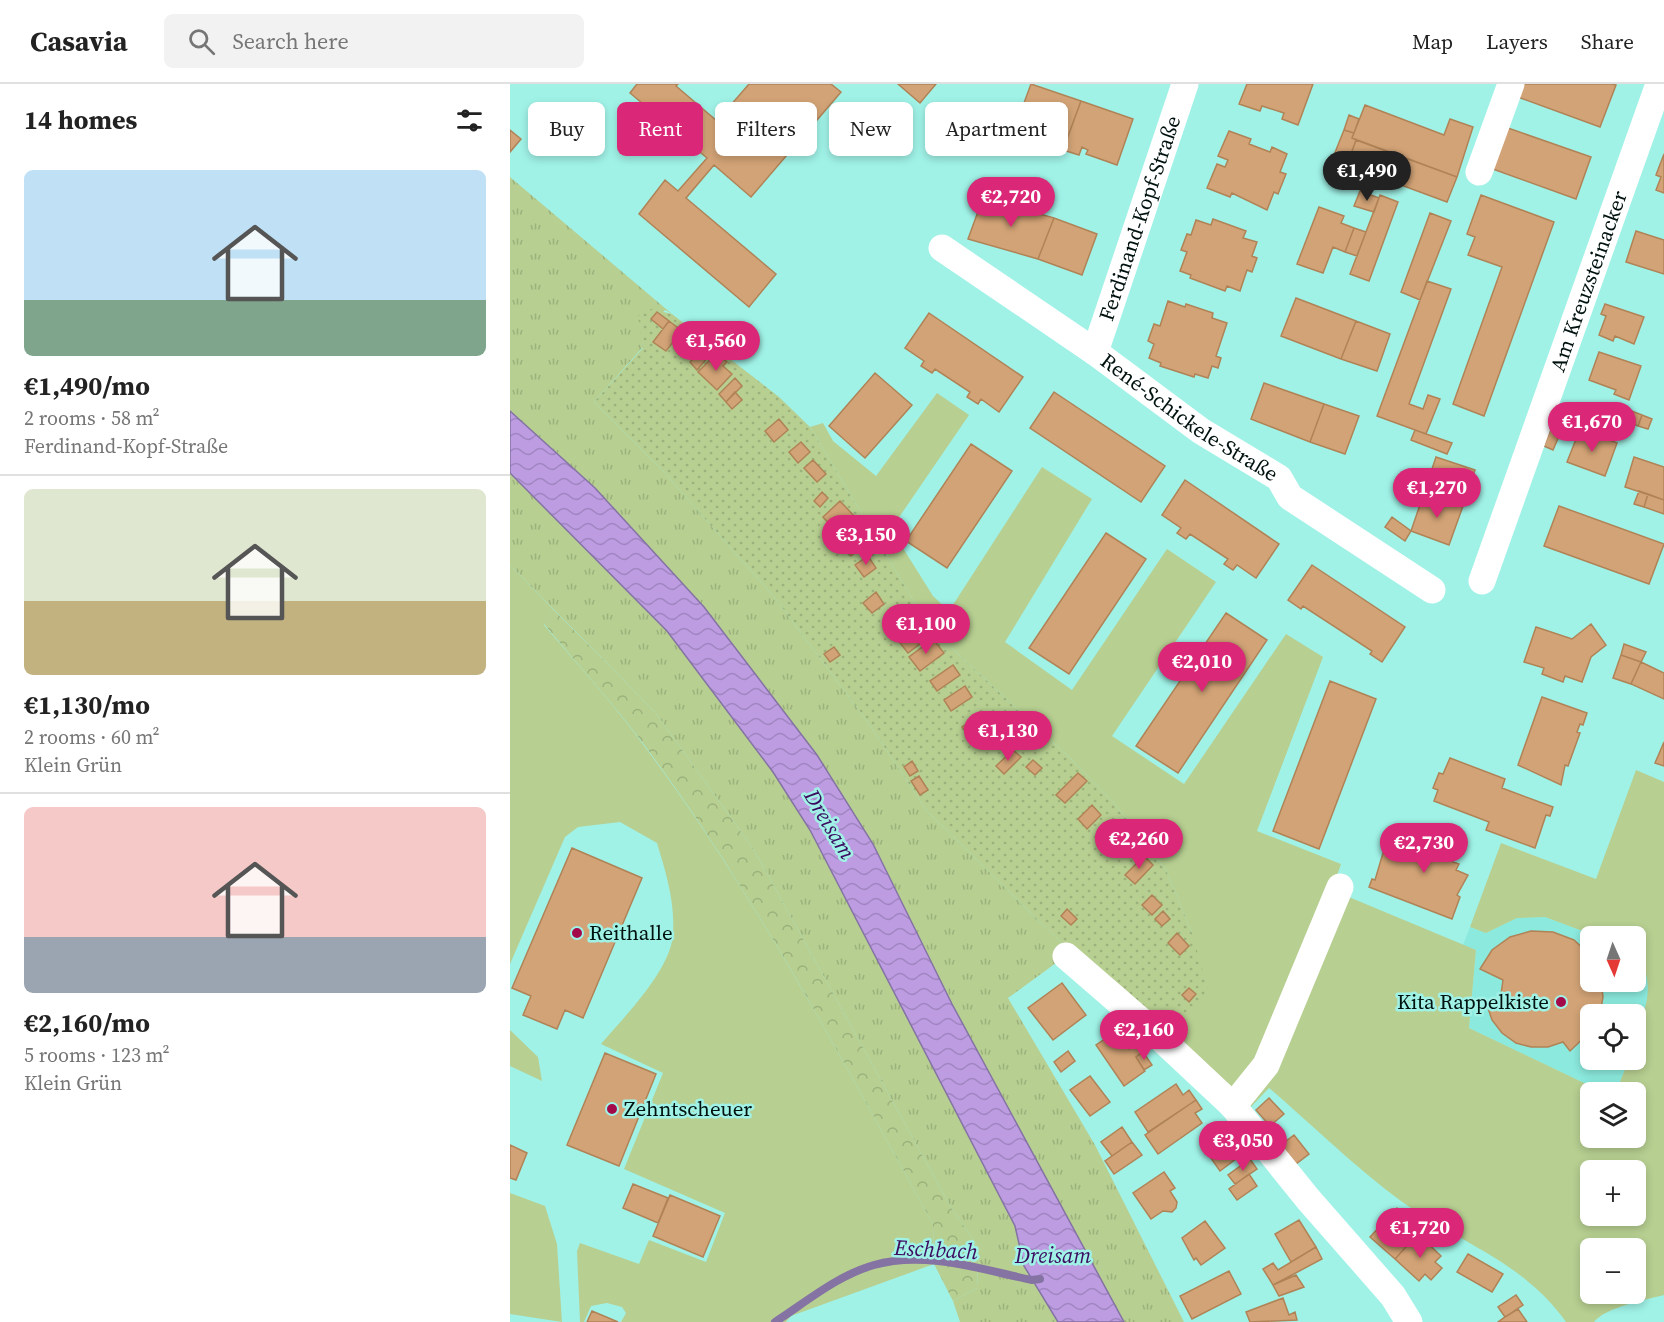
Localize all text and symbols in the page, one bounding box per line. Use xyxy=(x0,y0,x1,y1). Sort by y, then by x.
search box xyxy=(164,14,584,68)
text: Casavia xyxy=(30,22,128,60)
icon: search xyxy=(185,25,218,58)
text: Search here xyxy=(233,26,349,56)
text: Map xyxy=(1412,27,1453,56)
text: Layers xyxy=(1486,27,1548,56)
text: Share xyxy=(1581,27,1634,56)
text: 14 homes xyxy=(24,102,137,138)
chip: Buy xyxy=(528,102,605,156)
chip: Rent xyxy=(617,102,703,156)
chip: Filters xyxy=(715,102,817,156)
chip: New xyxy=(829,102,913,156)
chip: Apartment xyxy=(925,102,1068,156)
icon: filters xyxy=(453,104,486,137)
street label: Ferdinand-Kopf-Straße xyxy=(1092,112,1187,324)
pin: €1,490 xyxy=(1318,151,1416,202)
text: €1,490 xyxy=(1337,156,1397,184)
pin: €2,720 xyxy=(962,177,1060,228)
text: €2,720 xyxy=(981,182,1041,210)
street label: Am Kreuzsteinacker xyxy=(1543,187,1634,376)
icon: home xyxy=(201,209,309,317)
pin: €1,560 xyxy=(667,321,765,372)
text: €1,560 xyxy=(686,326,746,354)
street label: René-Schickele-Straße xyxy=(1095,346,1284,488)
text: €1,490/mo xyxy=(24,368,150,404)
pin: €1,670 xyxy=(1543,402,1641,453)
text: 2 rooms · 58 m² xyxy=(24,404,160,432)
text: €1,670 xyxy=(1562,407,1622,435)
text: Ferdinand-Kopf-Straße xyxy=(24,432,228,460)
pin: €1,270 xyxy=(1388,468,1486,519)
text: €1,270 xyxy=(1407,473,1467,501)
pin: €3,150 xyxy=(817,515,915,566)
text: €3,150 xyxy=(836,520,896,548)
icon: home xyxy=(201,528,309,636)
pin: €1,100 xyxy=(877,604,975,655)
text: €1,100 xyxy=(896,609,956,637)
pin: €2,010 xyxy=(1153,642,1251,693)
text: €2,010 xyxy=(1172,647,1232,675)
text: €1,130/mo xyxy=(24,687,150,723)
pin: €1,130 xyxy=(959,711,1057,762)
text: €1,130 xyxy=(978,716,1038,744)
text: 2 rooms · 60 m² xyxy=(24,723,160,751)
text: Klein Grün xyxy=(24,751,122,779)
water label: Dreisam xyxy=(797,783,863,865)
pin: €2,260 xyxy=(1090,819,1188,870)
pin: €2,730 xyxy=(1375,823,1473,874)
text: €2,260 xyxy=(1109,824,1169,852)
text: €2,730 xyxy=(1394,828,1454,856)
icon: home xyxy=(201,846,309,954)
place label: Reithalle xyxy=(589,918,673,947)
marker: Reithalle xyxy=(570,926,584,940)
north arrow xyxy=(1580,926,1646,992)
map controls xyxy=(1580,926,1646,1304)
place label: Kita Rappelkiste xyxy=(1397,987,1549,1016)
marker: Kita Rappelkiste xyxy=(1554,995,1568,1009)
button: locate xyxy=(1580,1004,1646,1070)
text: €2,160/mo xyxy=(24,1005,150,1041)
pin: €2,160 xyxy=(1095,1010,1193,1061)
text: €2,160 xyxy=(1114,1015,1174,1043)
text: 5 rooms · 123 m² xyxy=(24,1041,170,1069)
text: Klein Grün xyxy=(24,1069,122,1097)
button: layers xyxy=(1580,1082,1646,1148)
place label: Zehntscheuer xyxy=(624,1094,752,1123)
marker: Zehntscheuer xyxy=(605,1102,619,1116)
pin: €3,050 xyxy=(1194,1121,1292,1172)
text: €3,050 xyxy=(1213,1126,1273,1154)
button: + xyxy=(1580,1160,1646,1226)
pin: €1,720 xyxy=(1371,1208,1469,1259)
text: €1,720 xyxy=(1390,1213,1450,1241)
water label: Eschbach xyxy=(892,1232,979,1266)
button: − xyxy=(1580,1238,1646,1304)
water label: Dreisam xyxy=(1014,1240,1091,1270)

